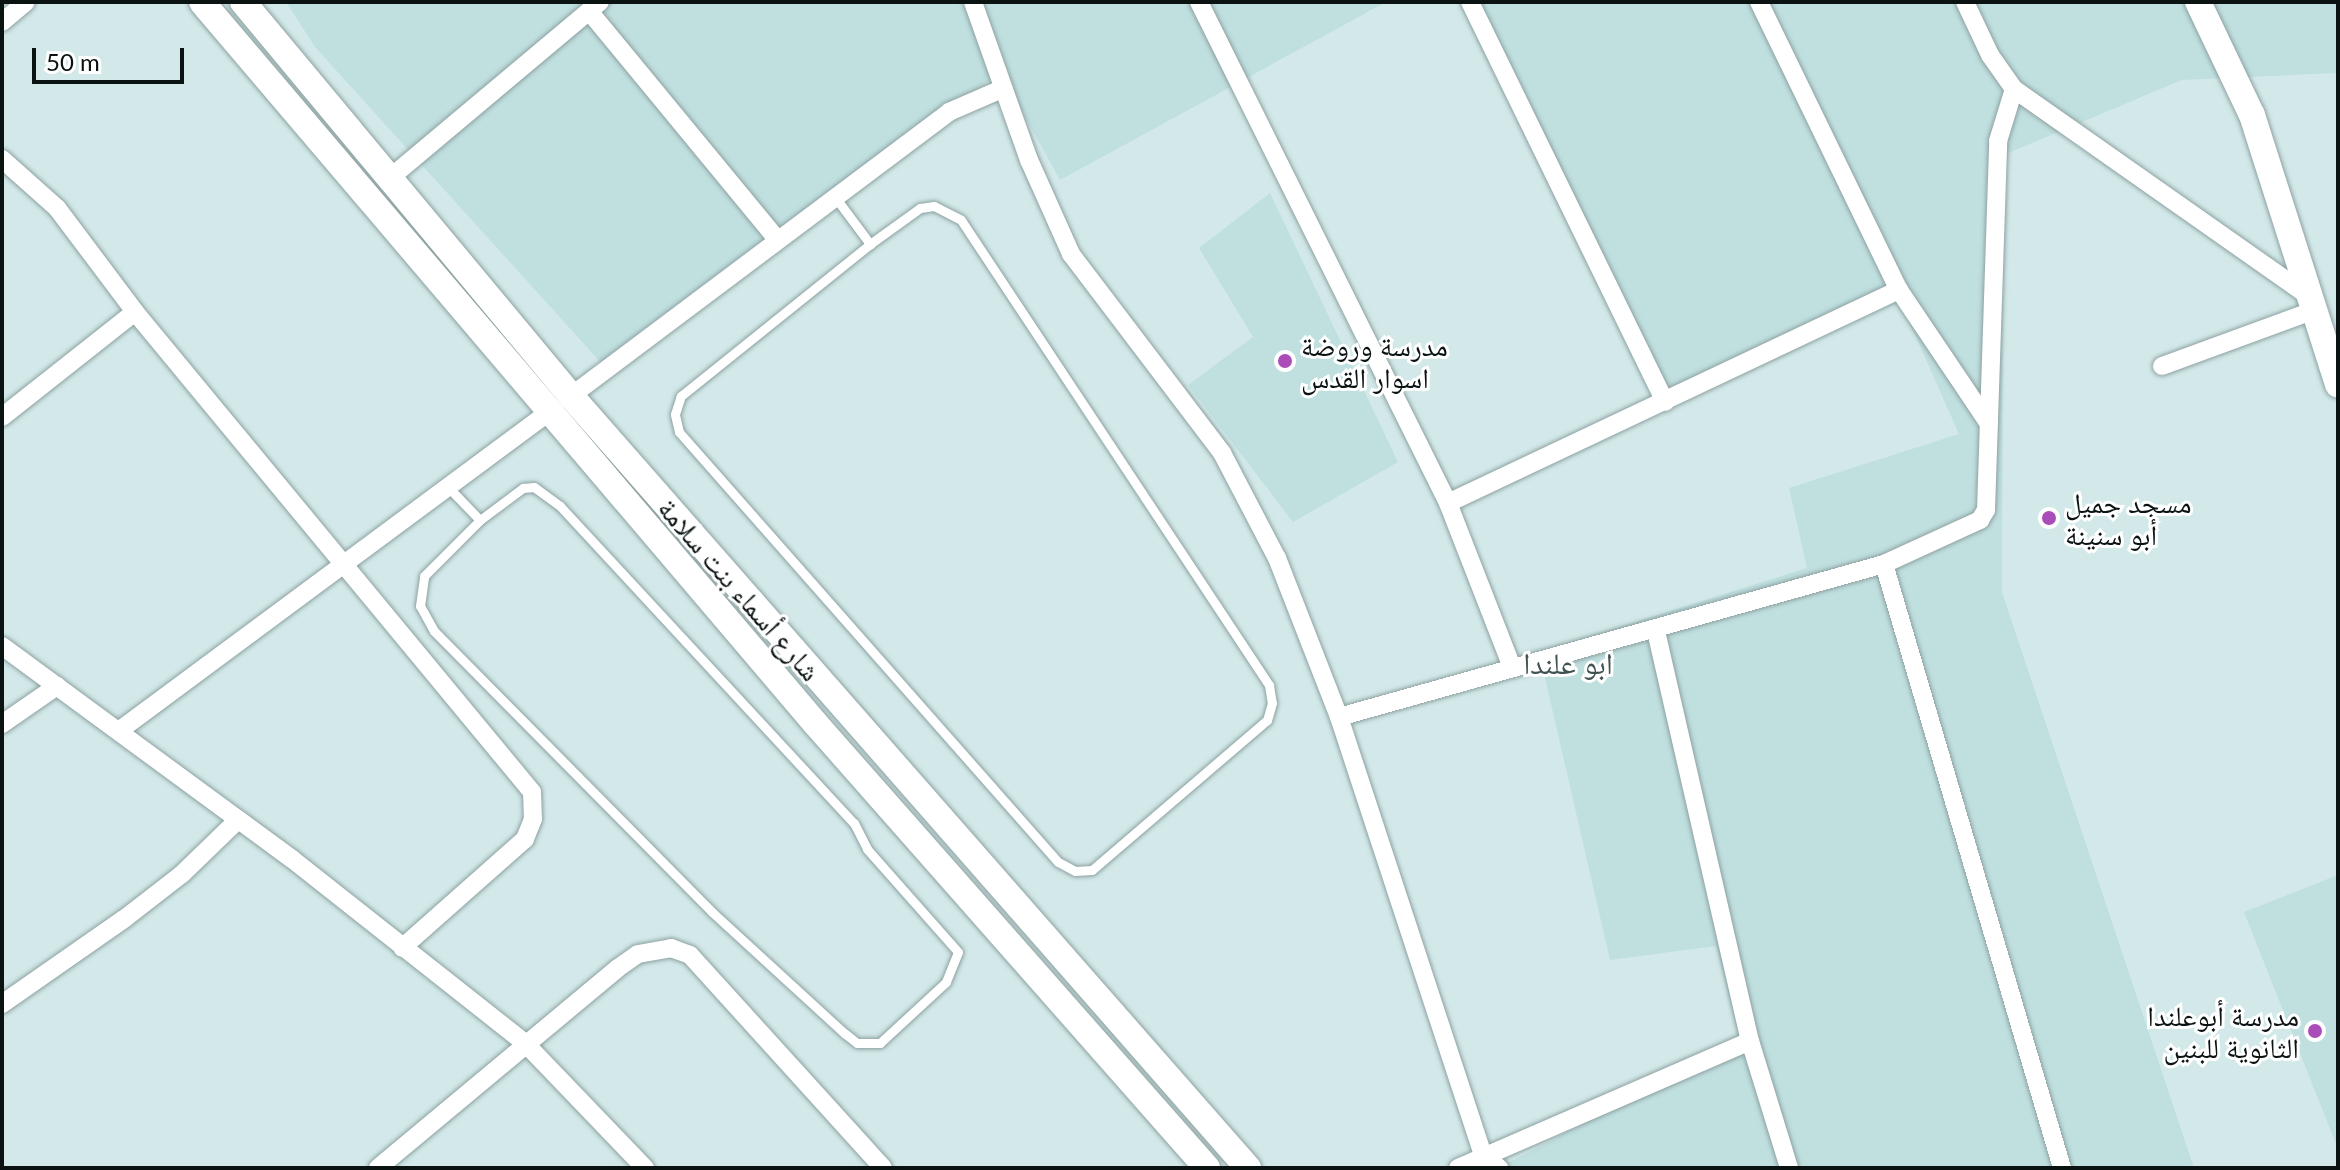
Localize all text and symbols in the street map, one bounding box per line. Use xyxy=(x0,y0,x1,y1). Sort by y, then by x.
scale bar xyxy=(36,32,188,82)
text: 50 m xyxy=(46,47,100,76)
place label: مدرسة وروضة اسوار القدس xyxy=(1301,328,1448,394)
marker: مدرسة وروضة اسوار القدس xyxy=(1276,352,1294,370)
place label: مسجد جميل أبو سنينة xyxy=(2065,485,2191,551)
street label: شارع أسماء بنت سلامة xyxy=(652,491,828,687)
marker: مسجد جميل أبو سنينة xyxy=(2040,509,2058,527)
district label: ابو علندا xyxy=(1523,644,1613,680)
place label: مدرسة أبوعلندا الثانوية للبنين xyxy=(2147,998,2299,1064)
marker: مدرسة أبوعلندا الثانوية للبنين xyxy=(2306,1022,2324,1040)

